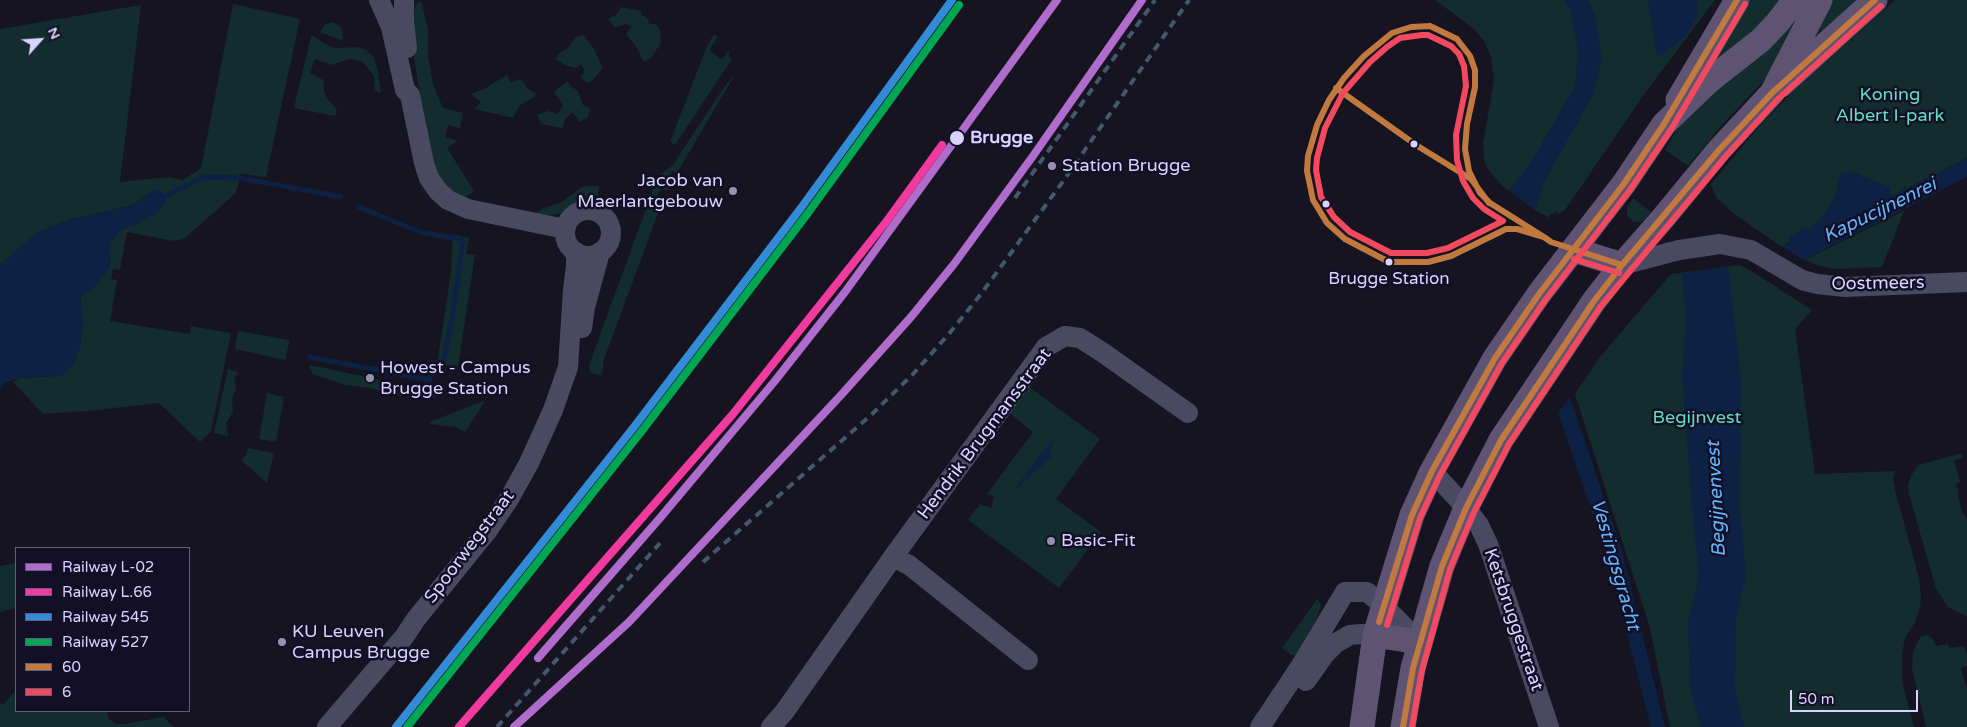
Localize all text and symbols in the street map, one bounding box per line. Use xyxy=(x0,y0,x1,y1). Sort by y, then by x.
north arrow xyxy=(15,15,65,65)
text: N xyxy=(44,24,64,42)
park label: Koning Albert I-park xyxy=(1836,84,1944,126)
place label: Brugge xyxy=(970,127,1033,149)
marker: Brugge xyxy=(948,129,966,147)
unlabelled marker xyxy=(1409,139,1419,149)
place label: Station Brugge xyxy=(1062,155,1191,177)
marker: Station Brugge xyxy=(1046,160,1058,172)
place label: Jacob van Maerlantgebouw xyxy=(577,170,723,212)
water label: Kapucijnenrei xyxy=(1820,174,1940,248)
marker: Jacob van Maerlantgebouw xyxy=(727,185,739,197)
unlabelled marker xyxy=(1321,199,1331,209)
marker: Brugge Station xyxy=(1384,257,1394,267)
place label: Brugge Station xyxy=(1328,270,1450,290)
street label: Oostmeers xyxy=(1831,272,1925,296)
street label: Hendrik Brugmansstraat xyxy=(914,344,1056,524)
place label: Howest - Campus Brugge Station xyxy=(380,357,531,399)
marker: Howest - Campus Brugge Station xyxy=(364,372,376,384)
park label: Begijnvest xyxy=(1653,407,1741,429)
water label: Begijnenvest xyxy=(1703,440,1731,558)
street label: Spoorwegstraat xyxy=(420,486,520,608)
water label: Vestingsgracht xyxy=(1585,497,1645,633)
place label: Basic-Fit xyxy=(1061,530,1136,552)
marker: Basic-Fit xyxy=(1045,535,1057,547)
street label: Ketsbruggestraat xyxy=(1479,546,1547,694)
legend xyxy=(15,547,190,712)
text: Railway L-02 xyxy=(62,558,154,576)
text: Railway L.66 xyxy=(62,583,152,601)
text: Railway 545 xyxy=(62,608,149,626)
place label: KU Leuven Campus Brugge xyxy=(292,621,430,664)
text: Railway 527 xyxy=(62,633,149,651)
marker: KU Leuven Campus Brugge xyxy=(276,636,288,648)
text: 60 xyxy=(62,658,81,676)
scale bar xyxy=(1792,680,1920,712)
text: 6 xyxy=(62,683,71,701)
text: 50 m xyxy=(1798,690,1835,708)

